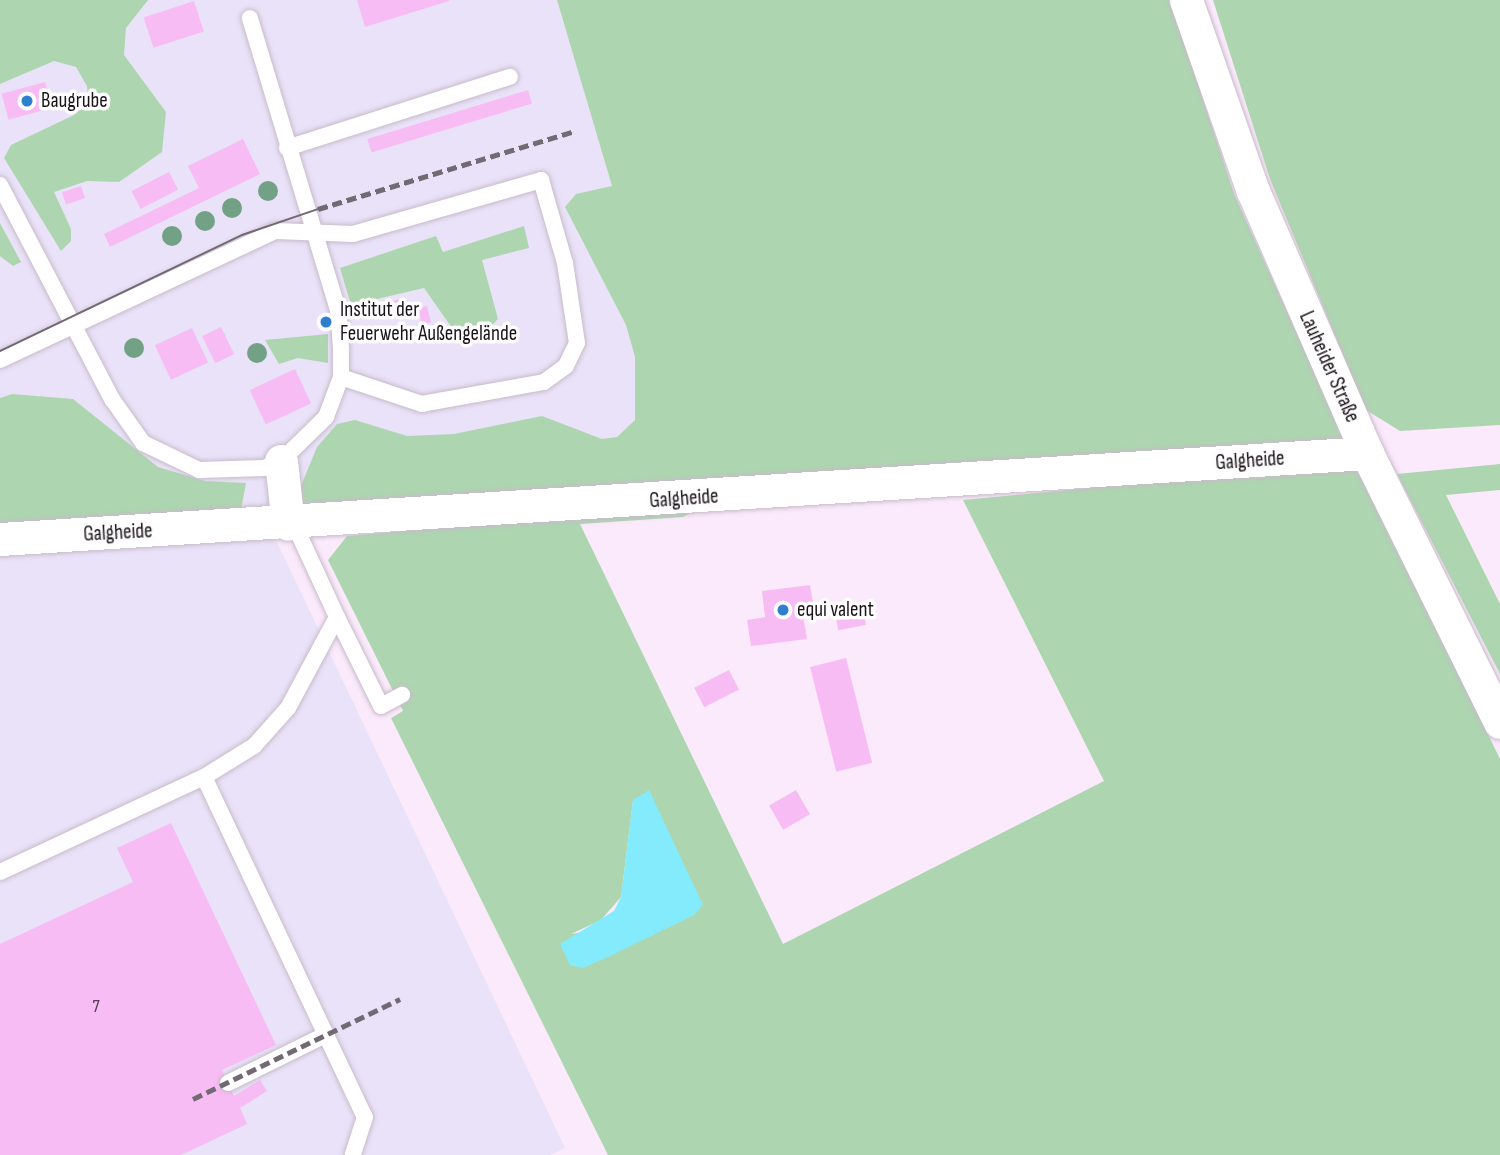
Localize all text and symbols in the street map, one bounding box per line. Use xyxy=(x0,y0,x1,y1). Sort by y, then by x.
place label: Baugrube xyxy=(41,88,108,114)
marker: Baugrube xyxy=(19,93,35,109)
place label: Institut der Feuerwehr Außengelände xyxy=(340,297,517,347)
street label: Lauheider Straße xyxy=(1293,308,1365,426)
marker: Institut der Feuerwehr Außengelände xyxy=(318,314,334,330)
street label: Galgheide xyxy=(1215,446,1285,476)
street label: Galgheide xyxy=(649,484,719,514)
street label: Galgheide xyxy=(83,519,153,547)
place label: equi valent xyxy=(797,597,874,623)
marker: equi valent xyxy=(775,602,791,618)
house number: 7 xyxy=(92,996,100,1018)

